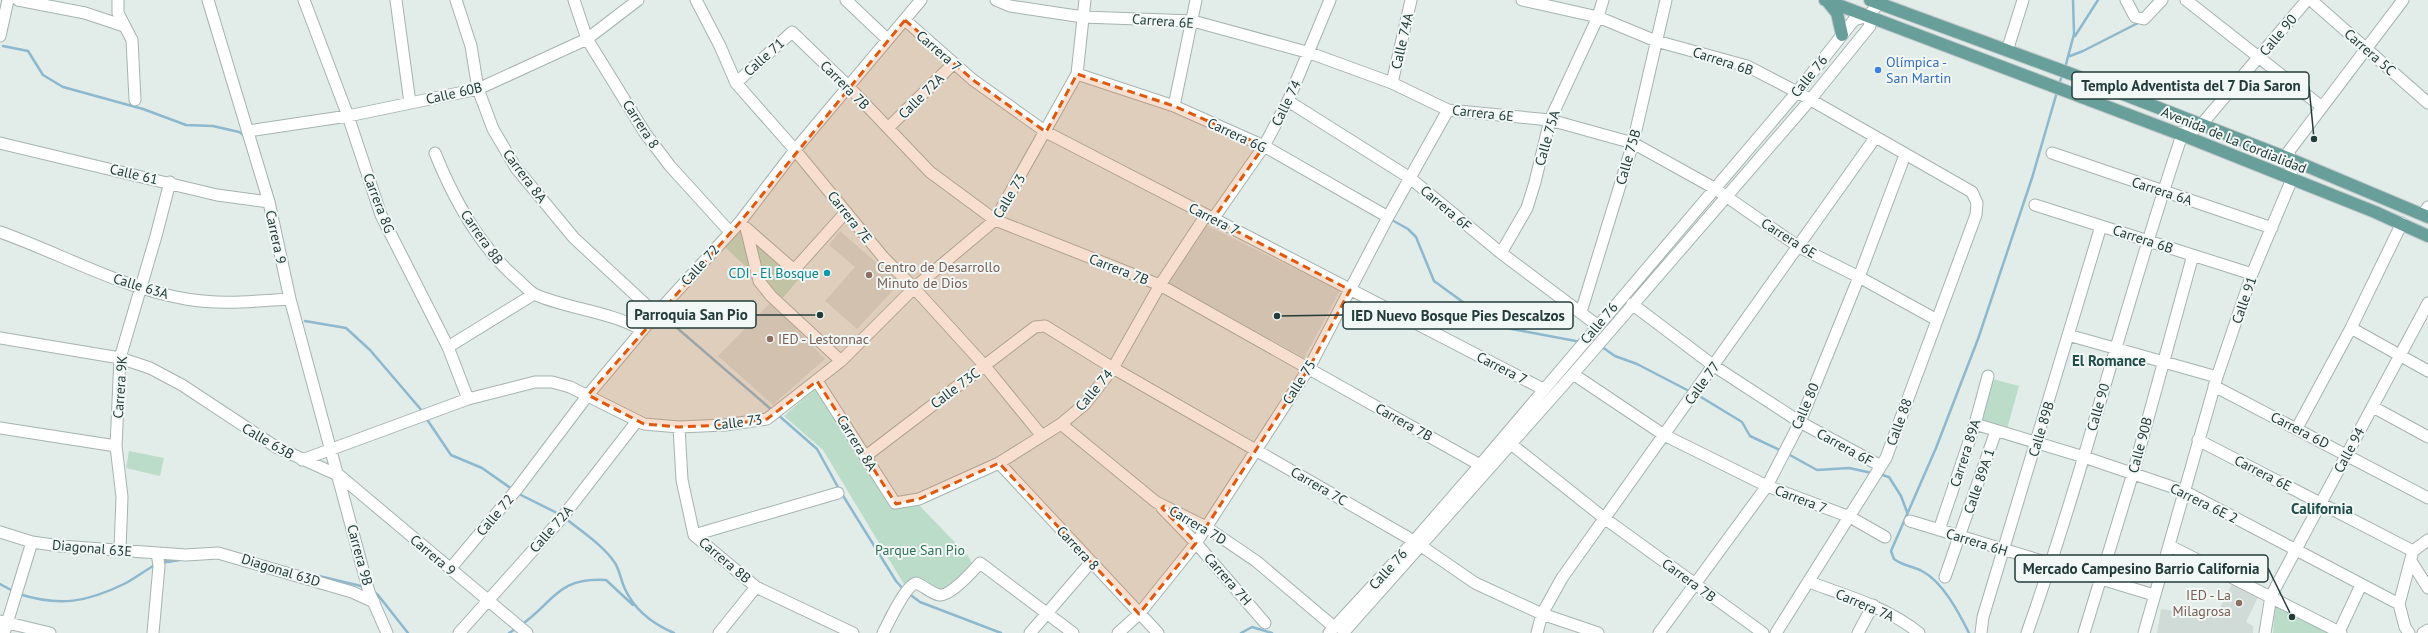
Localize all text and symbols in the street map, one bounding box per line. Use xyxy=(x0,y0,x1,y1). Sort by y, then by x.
street label: Carrera 6E xyxy=(1131,10,1195,32)
street label: Calle 74A xyxy=(1387,10,1417,71)
street label: Calle 90 xyxy=(2255,10,2301,60)
street label: Carrera 5C xyxy=(2341,25,2399,79)
street label: Carrera 7 xyxy=(913,26,965,76)
street label: Calle 71 xyxy=(740,34,788,80)
street label: Carrera 6B xyxy=(1690,43,1756,79)
street label: Calle 76 xyxy=(1787,51,1831,101)
place label: Olímpica - San Martin xyxy=(1886,53,1951,87)
street label: Carrera 7B xyxy=(817,57,873,113)
marker: Olímpica - San Martin xyxy=(1873,65,1883,75)
street label: Calle 72A xyxy=(894,69,948,123)
callout: Templo Adventista del 7 Dia Saron xyxy=(2072,72,2309,99)
text: Templo Adventista del 7 Dia Saron xyxy=(2081,76,2301,95)
street label: Calle 74 xyxy=(1267,77,1305,129)
street label: Calle 60B xyxy=(424,78,484,108)
street label: Carrera 8 xyxy=(619,96,663,152)
street label: Carrera 6E xyxy=(1451,101,1515,125)
street label: Avenida de La Cordialidad xyxy=(2159,103,2309,177)
street label: Calle 75A xyxy=(1530,107,1564,168)
street label: Carrera 6G xyxy=(1205,114,1269,156)
street label: Calle 75B xyxy=(1611,127,1645,187)
street label: Carrera 8A xyxy=(499,146,552,207)
street label: Calle 61 xyxy=(108,160,160,188)
street label: Carrera 8G xyxy=(359,170,399,236)
street label: Calle 73 xyxy=(989,170,1029,222)
street label: Carrera 6A xyxy=(2129,173,2195,209)
street label: Carrera 6F xyxy=(1417,181,1475,235)
street label: Carrera 7E xyxy=(824,187,876,247)
street label: Carrera 7 xyxy=(1186,199,1242,239)
street label: Carrera 8B xyxy=(457,206,507,268)
street label: Carrera 9 xyxy=(262,209,290,265)
street label: Carrera 6E xyxy=(1758,214,1820,262)
street label: Carrera 6B xyxy=(2110,221,2176,257)
street label: Calle 72 xyxy=(677,241,723,289)
street label: Carrera 7B xyxy=(1087,249,1151,289)
place label: Centro de Desarrollo Minuto de Dios xyxy=(877,258,1000,292)
place label: CDI - El Bosque xyxy=(728,264,819,282)
marker: CDI - El Bosque xyxy=(822,268,832,278)
street label: Calle 63A xyxy=(111,269,172,303)
marker: Centro de Desarrollo Minuto de Dios xyxy=(864,270,874,280)
street label: Calle 91 xyxy=(2228,274,2260,326)
street label: Calle 76 xyxy=(1576,298,1622,348)
callout: Parroquia San Pio xyxy=(627,301,756,328)
callout: IED Nuevo Bosque Pies Descalzos xyxy=(1343,302,1573,329)
text: Parroquia San Pio xyxy=(634,305,748,324)
text: IED Nuevo Bosque Pies Descalzos xyxy=(1351,306,1565,325)
place label: IED - Lestonnac xyxy=(778,330,869,348)
marker: IED - Lestonnac xyxy=(765,334,775,344)
street label: Carrera 7 xyxy=(1474,348,1530,388)
district label: El Romance xyxy=(2072,351,2146,370)
street label: Carrera 9K xyxy=(109,355,131,419)
street label: Calle 75 xyxy=(1278,356,1320,408)
street label: Calle 77 xyxy=(1680,358,1724,408)
street label: Calle 73C xyxy=(927,364,983,412)
street label: Calle 74 xyxy=(1071,365,1117,415)
street label: Calle 80 xyxy=(1787,380,1823,432)
street label: Calle 90 xyxy=(2083,381,2114,433)
street label: Calle 88 xyxy=(1882,396,1916,448)
street label: Carrera 7B xyxy=(1372,399,1436,445)
street label: Calle 89B xyxy=(2024,399,2058,459)
street label: Carrera 6D xyxy=(2268,408,2332,452)
street label: Calle 73 xyxy=(713,410,763,434)
street label: Carrera 8A xyxy=(833,412,882,475)
street label: Calle 90B xyxy=(2124,415,2156,475)
street label: Carrera 89A xyxy=(1946,416,1985,489)
street label: Calle 63B xyxy=(239,419,297,463)
street label: Carrera 6F xyxy=(1814,424,1876,470)
street label: Calle 94 xyxy=(2330,424,2369,476)
street label: Calle 89A 1 xyxy=(1959,446,1999,516)
street label: Carrera 6E xyxy=(2231,451,2295,495)
street label: Carrera 7C xyxy=(1288,463,1350,509)
street label: Carrera 6E 2 xyxy=(2167,479,2241,527)
street label: Carrera 7 xyxy=(1772,481,1830,517)
street label: Calle 72 xyxy=(472,490,518,540)
district label: California xyxy=(2291,499,2353,518)
street label: Calle 72A xyxy=(525,501,577,556)
street label: Carrera 7D xyxy=(1166,501,1230,549)
street label: Carrera 9B xyxy=(343,522,377,588)
street label: Carrera 8 xyxy=(1053,522,1103,574)
street label: Carrera 6H xyxy=(1944,524,2010,560)
street label: Carrera 9 xyxy=(406,531,460,579)
street label: Carrera 8B xyxy=(695,533,755,587)
street label: Diagonal 63E xyxy=(51,536,133,560)
park label: Parque San Pio xyxy=(875,541,965,559)
street label: Calle 76 xyxy=(1365,545,1411,593)
street label: Diagonal 63D xyxy=(239,549,323,591)
street label: Carrera 7H xyxy=(1200,549,1256,609)
street label: Carrera 7B xyxy=(1658,554,1720,606)
callout: Mercado Campesino Barrio California xyxy=(2015,555,2268,582)
text: Mercado Campesino Barrio California xyxy=(2023,559,2259,578)
street label: Carrera 7A xyxy=(1833,585,1898,626)
place label: IED - La Milagrosa xyxy=(2173,586,2231,620)
marker: IED - La Milagrosa xyxy=(2234,598,2244,608)

